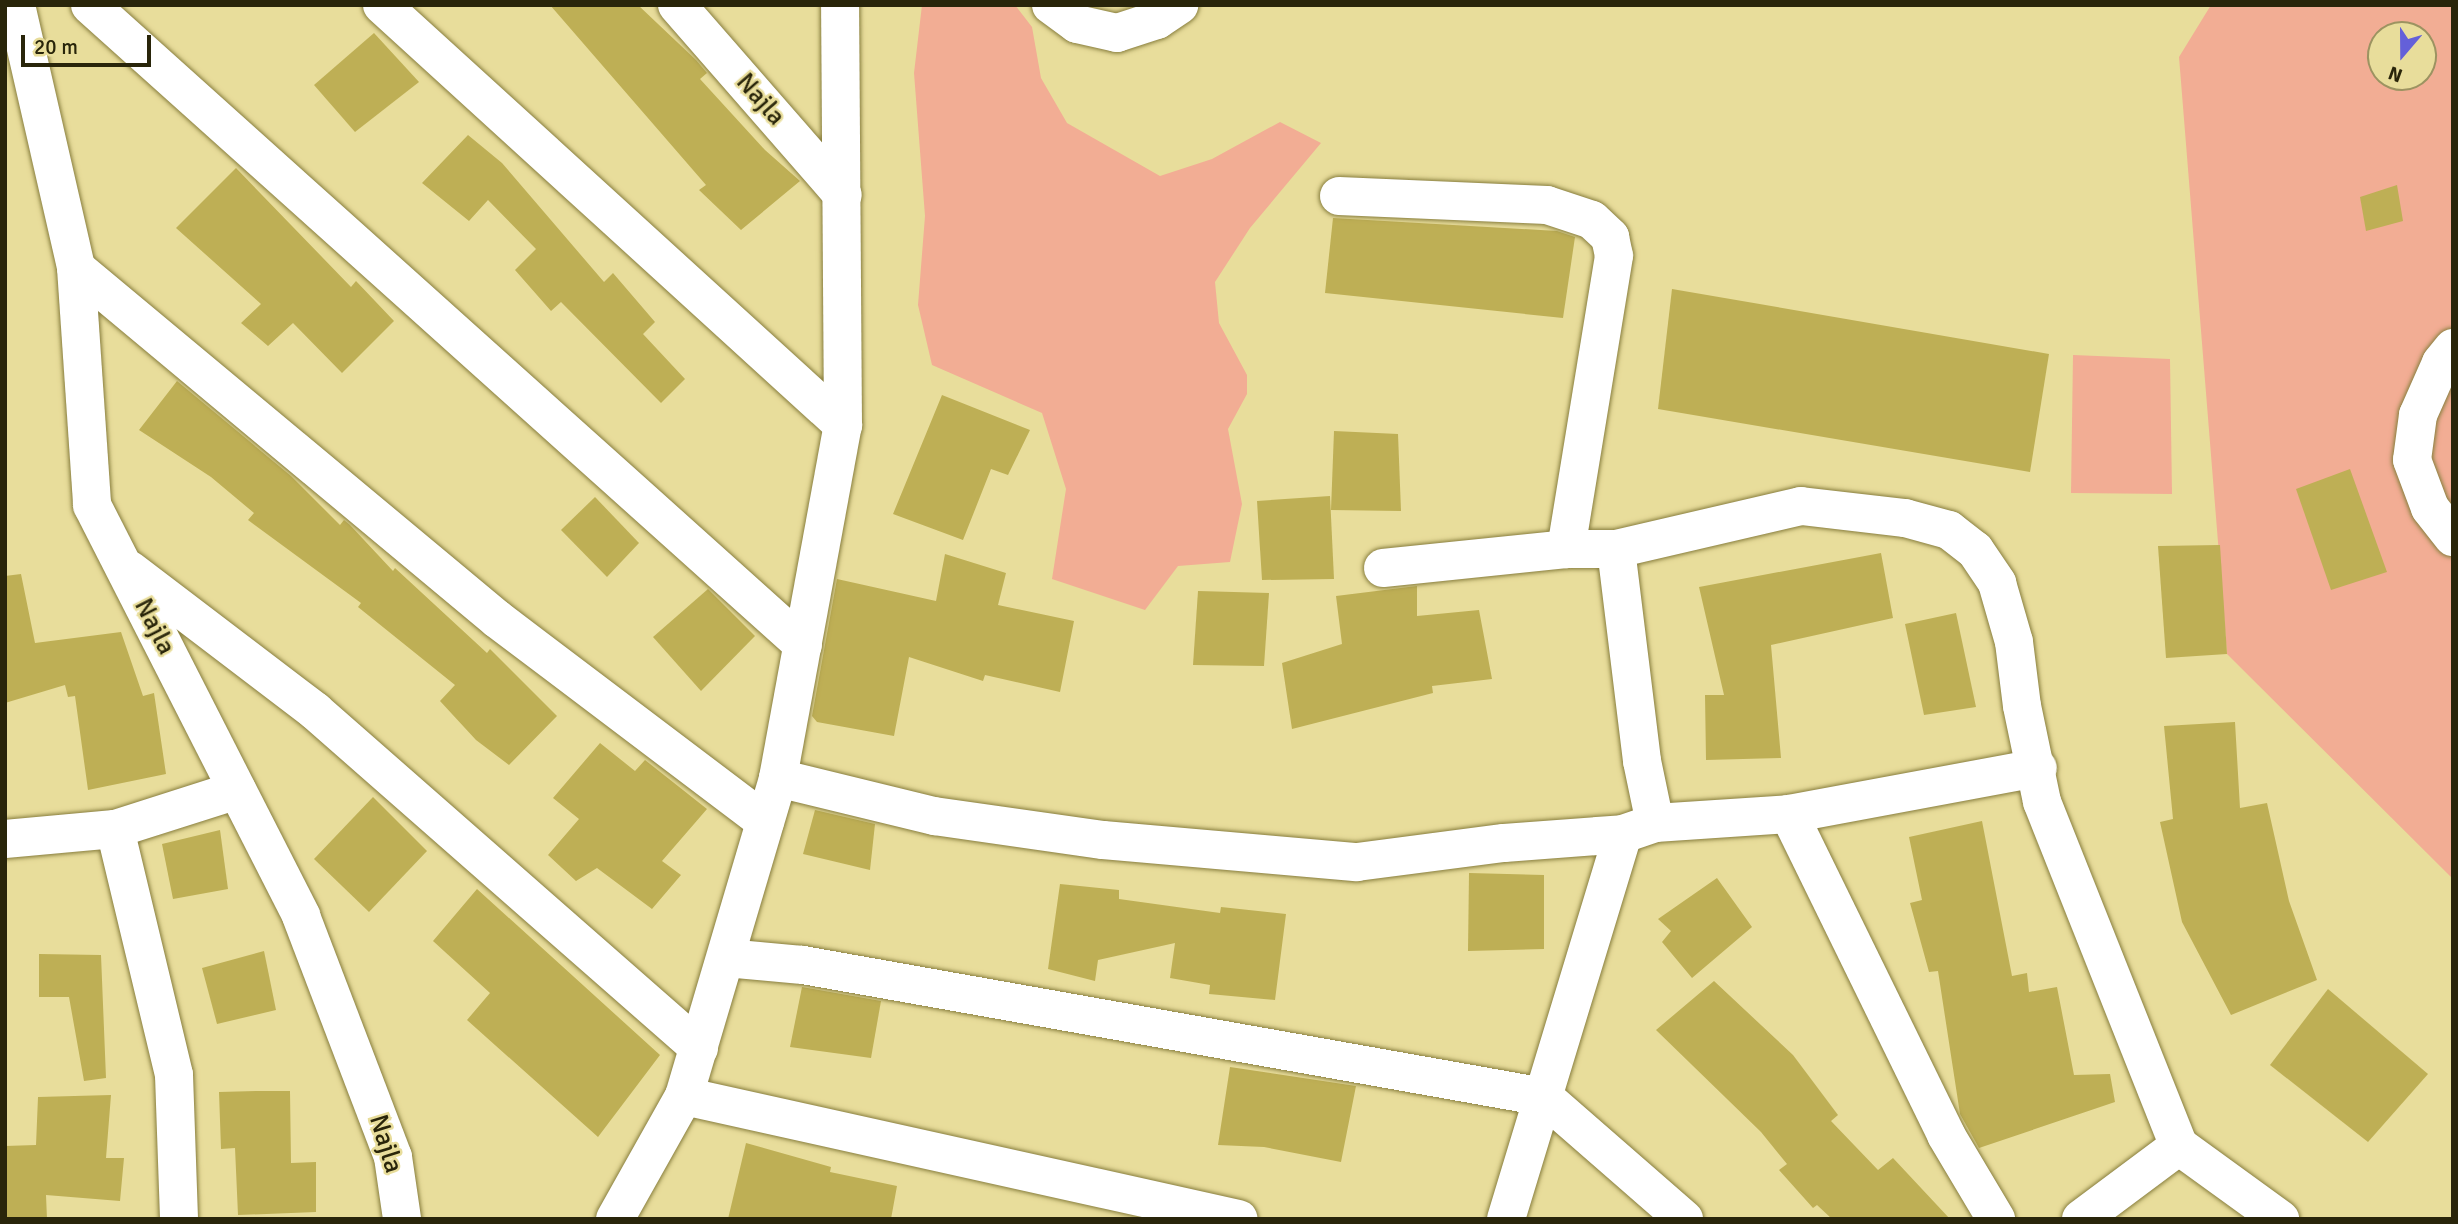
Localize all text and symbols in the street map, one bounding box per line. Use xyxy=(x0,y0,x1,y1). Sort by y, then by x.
scale bar xyxy=(24,21,154,65)
north arrow xyxy=(2367,21,2437,91)
text: 20 m xyxy=(34,34,78,60)
text: N xyxy=(2385,60,2406,87)
street label: Najla xyxy=(729,68,791,132)
street label: Najla xyxy=(127,594,181,660)
street label: Najla xyxy=(361,1111,409,1177)

